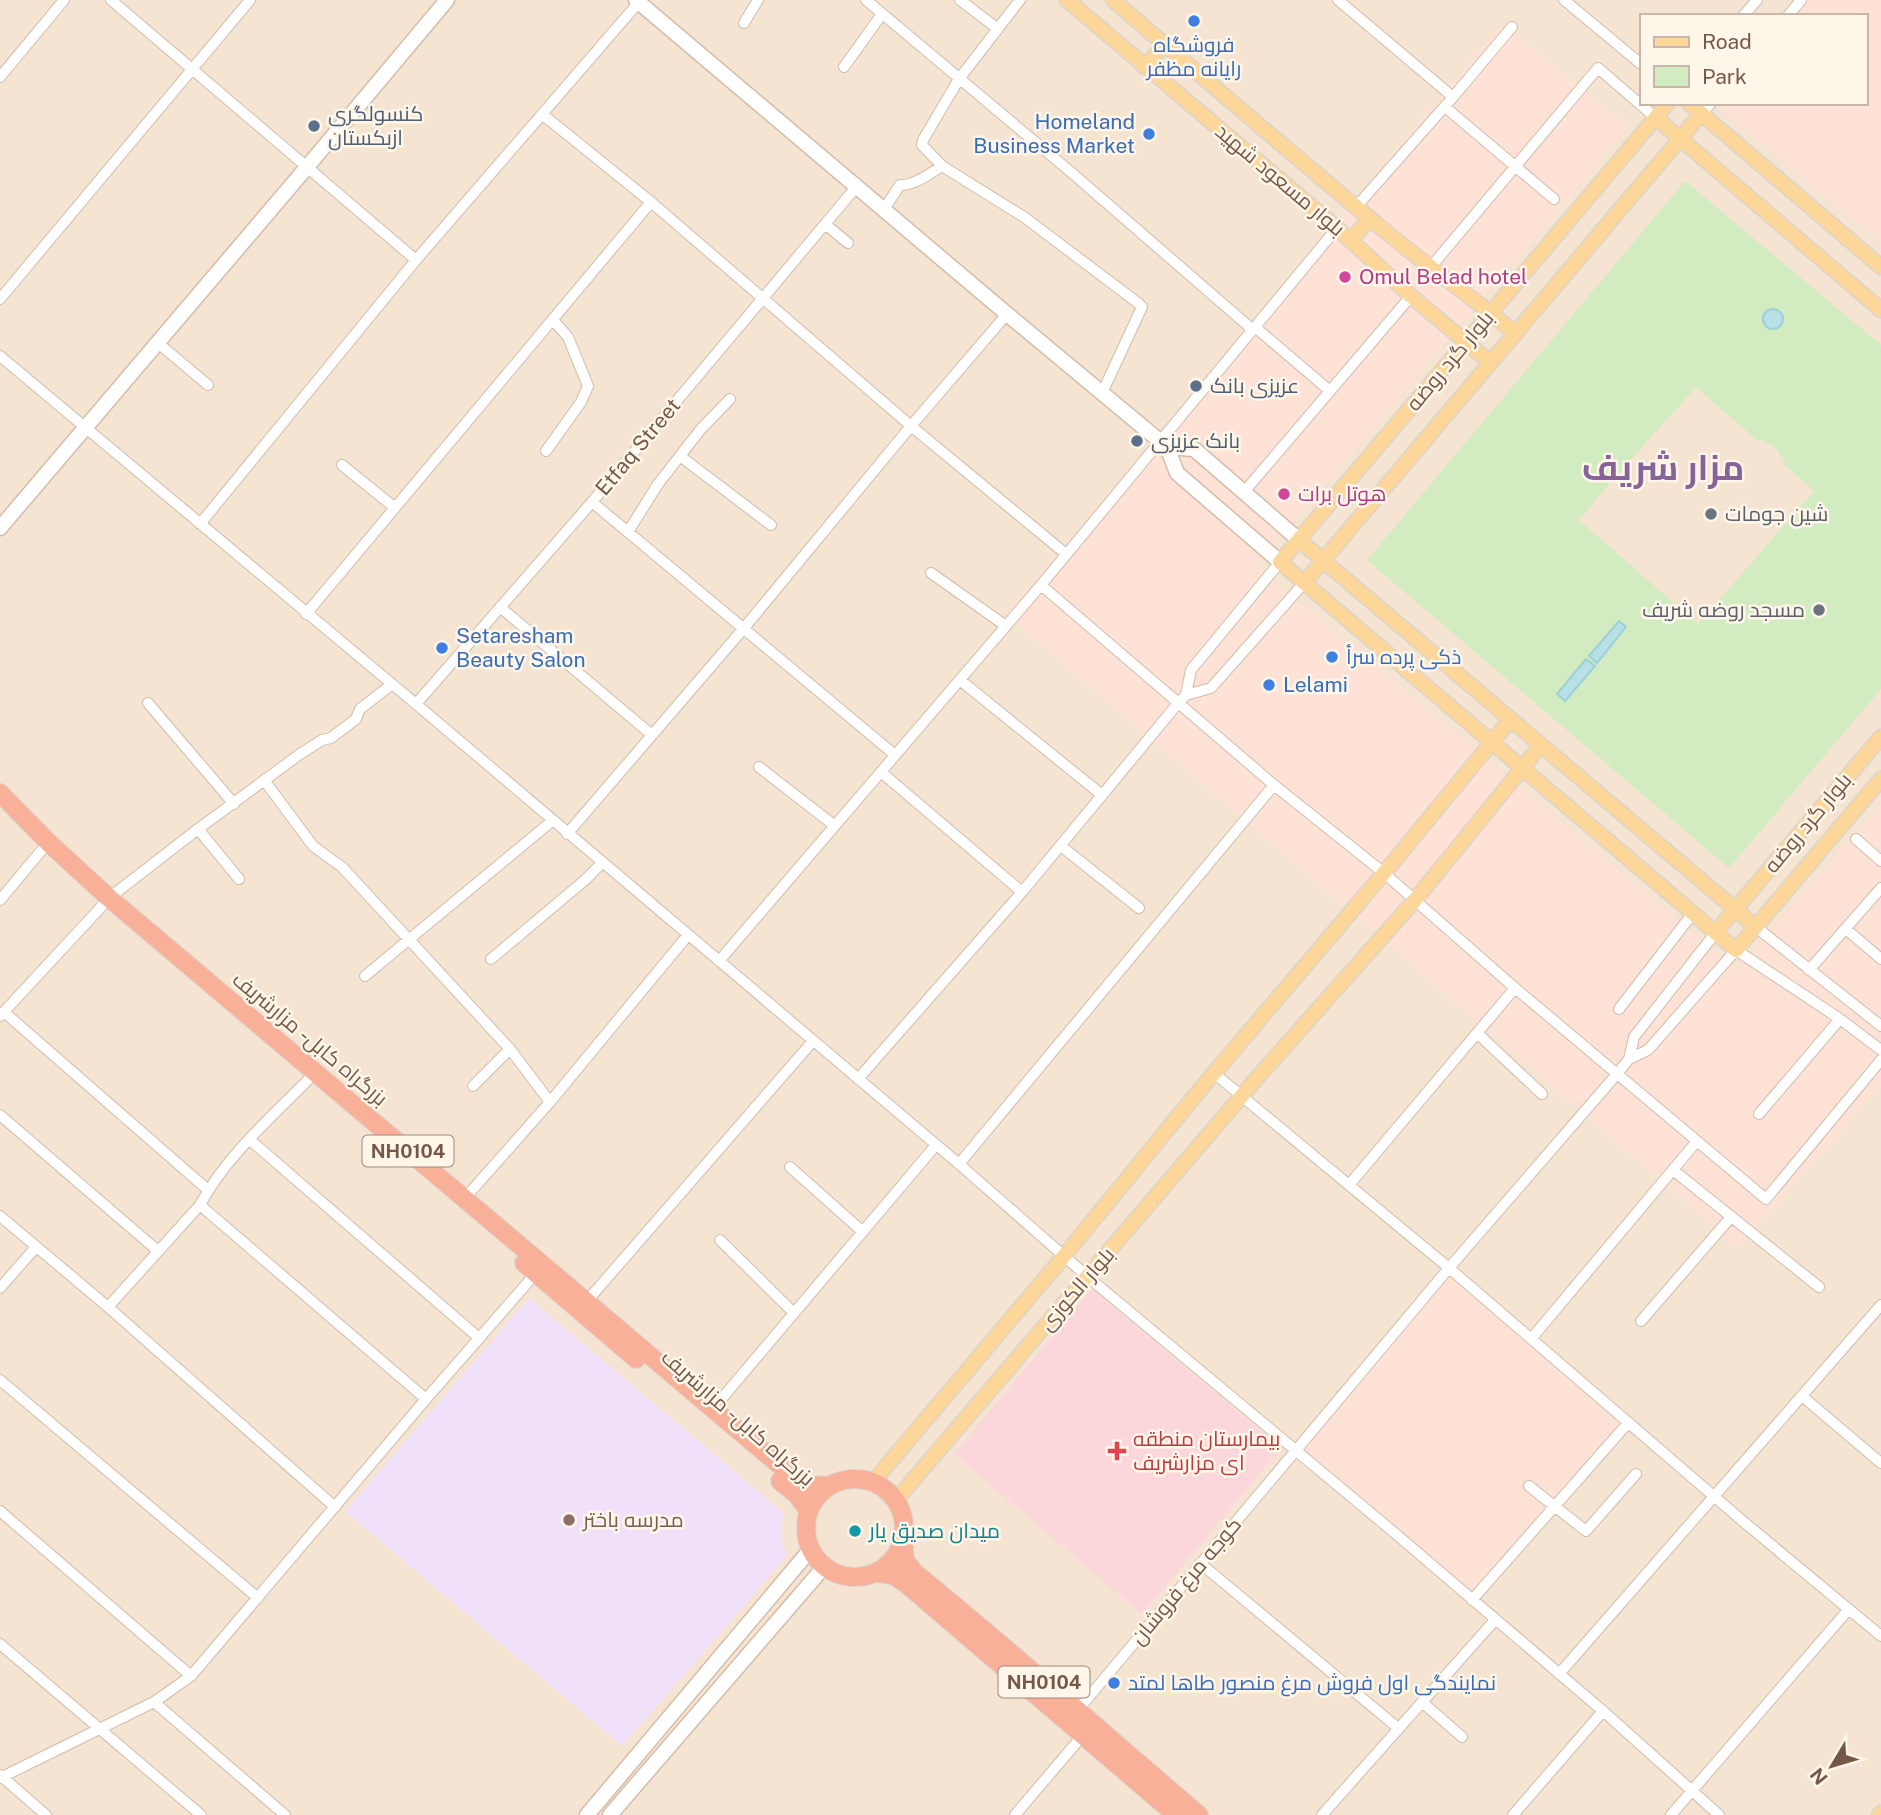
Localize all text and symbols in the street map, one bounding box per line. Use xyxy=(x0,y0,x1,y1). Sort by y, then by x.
marker: فروشگاه رایانه مظفر xyxy=(1186,13,1202,29)
legend xyxy=(1640,14,1867,105)
text: Road xyxy=(1702,29,1752,54)
place label: فروشگاه رایانه مظفر xyxy=(1146,32,1241,81)
text: Park xyxy=(1702,64,1747,89)
place label: کنسولگری ازبکستان xyxy=(328,101,423,151)
place label: Homeland Business Market xyxy=(973,109,1135,158)
marker: کنسولگری ازبکستان xyxy=(306,118,322,134)
street label: بلوار مسعود شهید xyxy=(1210,118,1350,242)
marker: Homeland Business Market xyxy=(1141,126,1157,142)
place label: Omul Belad hotel xyxy=(1359,264,1527,289)
marker: Omul Belad hotel xyxy=(1337,269,1353,285)
street label: بلوار گرد روضه xyxy=(1401,306,1499,416)
place label: عزیزی بانک xyxy=(1210,373,1299,399)
marker: عزیزی بانک xyxy=(1188,378,1204,394)
street label: Etfaq Street xyxy=(590,393,685,500)
place label: بانک عزیزی xyxy=(1151,428,1240,454)
marker: بانک عزیزی xyxy=(1129,433,1145,449)
district label: مزار شريف xyxy=(1582,447,1744,489)
place label: هوتل برات xyxy=(1298,481,1386,507)
marker: هوتل برات xyxy=(1276,486,1292,502)
place label: شین جومات xyxy=(1725,501,1828,527)
marker: شین جومات xyxy=(1703,506,1719,522)
place label: مسجد روضه شریف xyxy=(1642,597,1805,622)
marker: مسجد روضه شریف xyxy=(1811,602,1827,618)
place label: Setaresham Beauty Salon xyxy=(456,623,586,672)
marker: Setaresham Beauty Salon xyxy=(434,640,450,656)
place label: ذکی پرده سرأ xyxy=(1346,644,1461,671)
marker: ذکی پرده سرأ xyxy=(1324,649,1340,665)
place label: Lelami xyxy=(1283,672,1348,697)
marker: Lelami xyxy=(1261,677,1277,693)
street label: بلوار گرد روضه xyxy=(1759,768,1857,878)
street label: بزرگراه کابل - مزارشریف xyxy=(227,966,393,1112)
road number: NH0104 xyxy=(362,1135,453,1166)
street label: بلوار الکوزی xyxy=(1034,1242,1120,1336)
street label: بزرگراه کابل - مزارشریف xyxy=(656,1344,820,1492)
place label: بیمارستان منطقه ای مزارشریف xyxy=(1133,1426,1280,1476)
marker: بیمارستان منطقه ای مزارشریف xyxy=(1107,1441,1127,1461)
place label: مدرسه باختر xyxy=(582,1507,684,1532)
marker: مدرسه باختر xyxy=(561,1512,577,1528)
street label: كوجه مرغ فروشان xyxy=(1125,1512,1248,1651)
place label: میدان صدیق یار xyxy=(868,1518,1000,1544)
marker: میدان صدیق یار xyxy=(847,1523,863,1539)
road number: NH0104 xyxy=(998,1666,1090,1698)
place label: نمایندگی اول فروش مرغ منصور طاها لمتد xyxy=(1128,1670,1496,1697)
marker: نمایندگی اول فروش مرغ منصور طاها لمتد xyxy=(1106,1675,1122,1691)
north arrow xyxy=(1797,1731,1867,1801)
text: N xyxy=(1805,1764,1832,1789)

